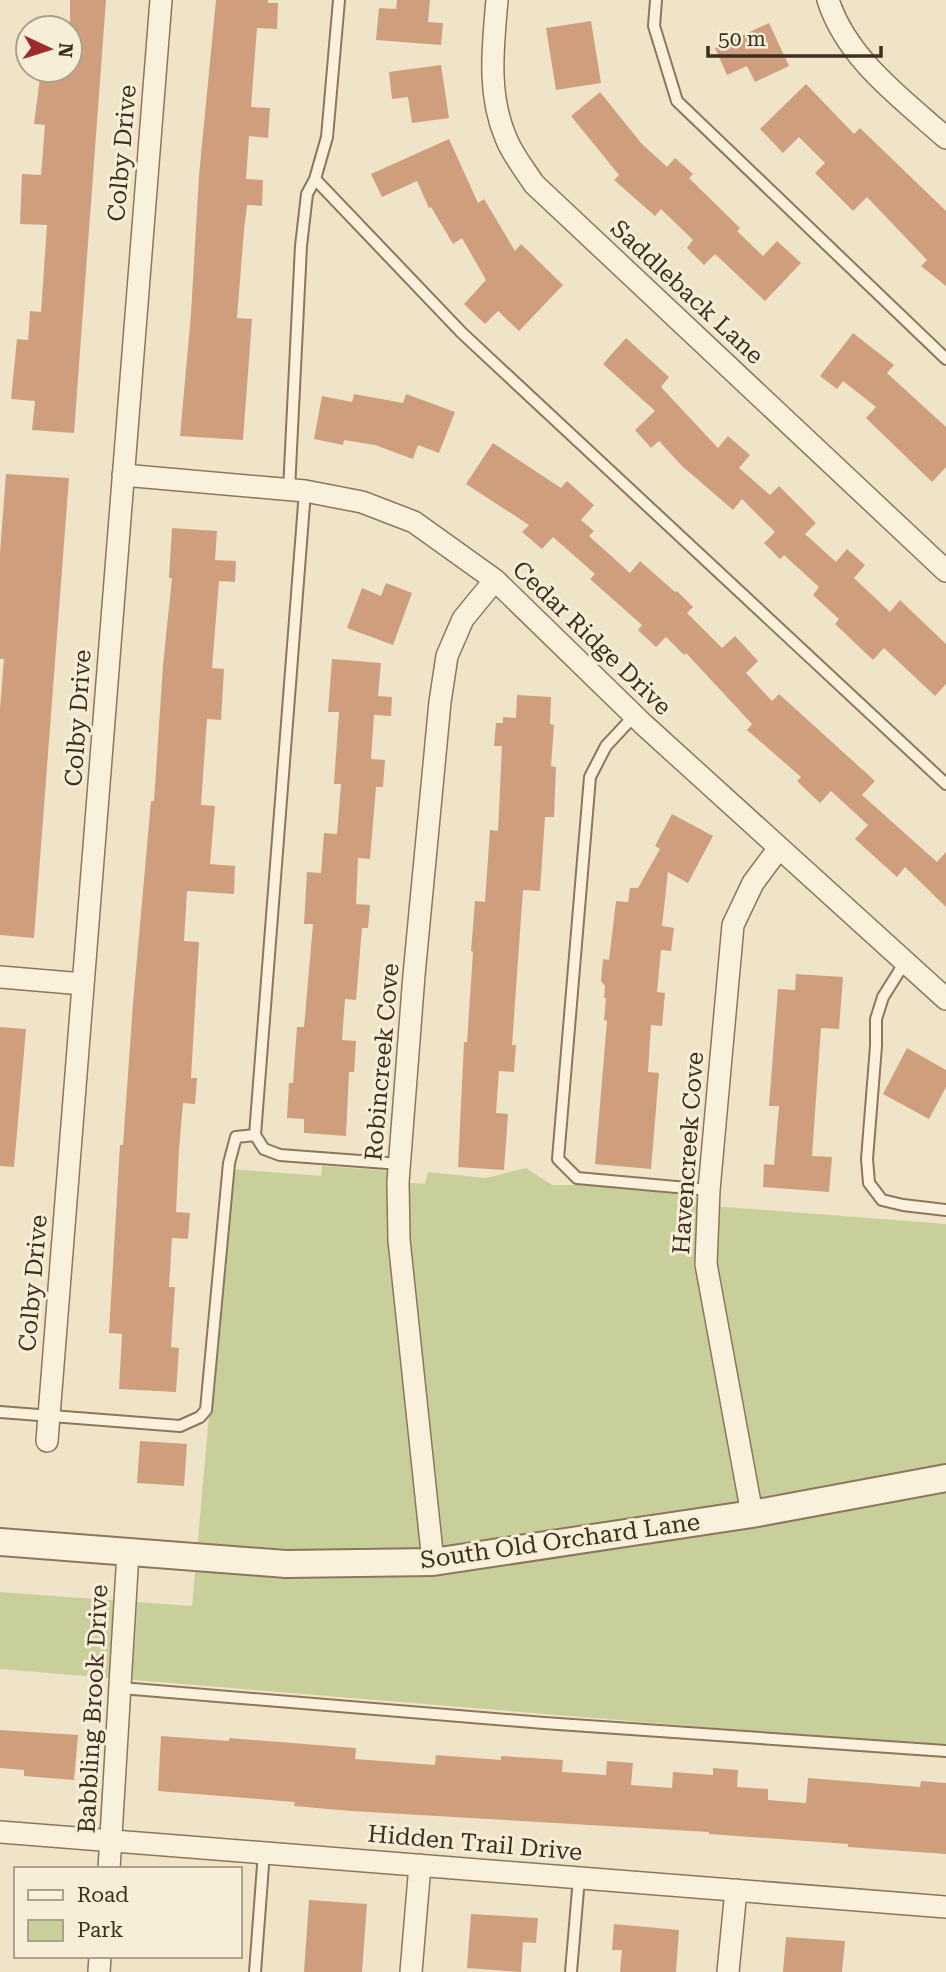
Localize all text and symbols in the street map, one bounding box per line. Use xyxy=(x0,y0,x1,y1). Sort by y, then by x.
north arrow xyxy=(14,14,84,84)
scale bar xyxy=(708,14,881,58)
text: 50 m xyxy=(718,27,766,51)
text: N xyxy=(53,42,77,59)
street label: Colby Drive xyxy=(102,83,142,223)
street label: Saddleback Lane xyxy=(605,214,769,370)
street label: Cedar Ridge Drive xyxy=(507,555,677,721)
street label: Colby Drive xyxy=(59,648,97,788)
street label: Robincreek Cove xyxy=(359,962,405,1162)
street label: Havencreek Cove xyxy=(667,1051,709,1255)
street label: Colby Drive xyxy=(13,1213,53,1353)
street label: South Old Orchard Lane xyxy=(418,1508,702,1574)
street label: Babbling Brook Drive xyxy=(72,1584,114,1834)
street label: Hidden Trail Drive xyxy=(366,1820,584,1866)
legend xyxy=(14,1867,242,1958)
text: Road xyxy=(77,1883,129,1907)
text: Park xyxy=(77,1918,123,1942)

